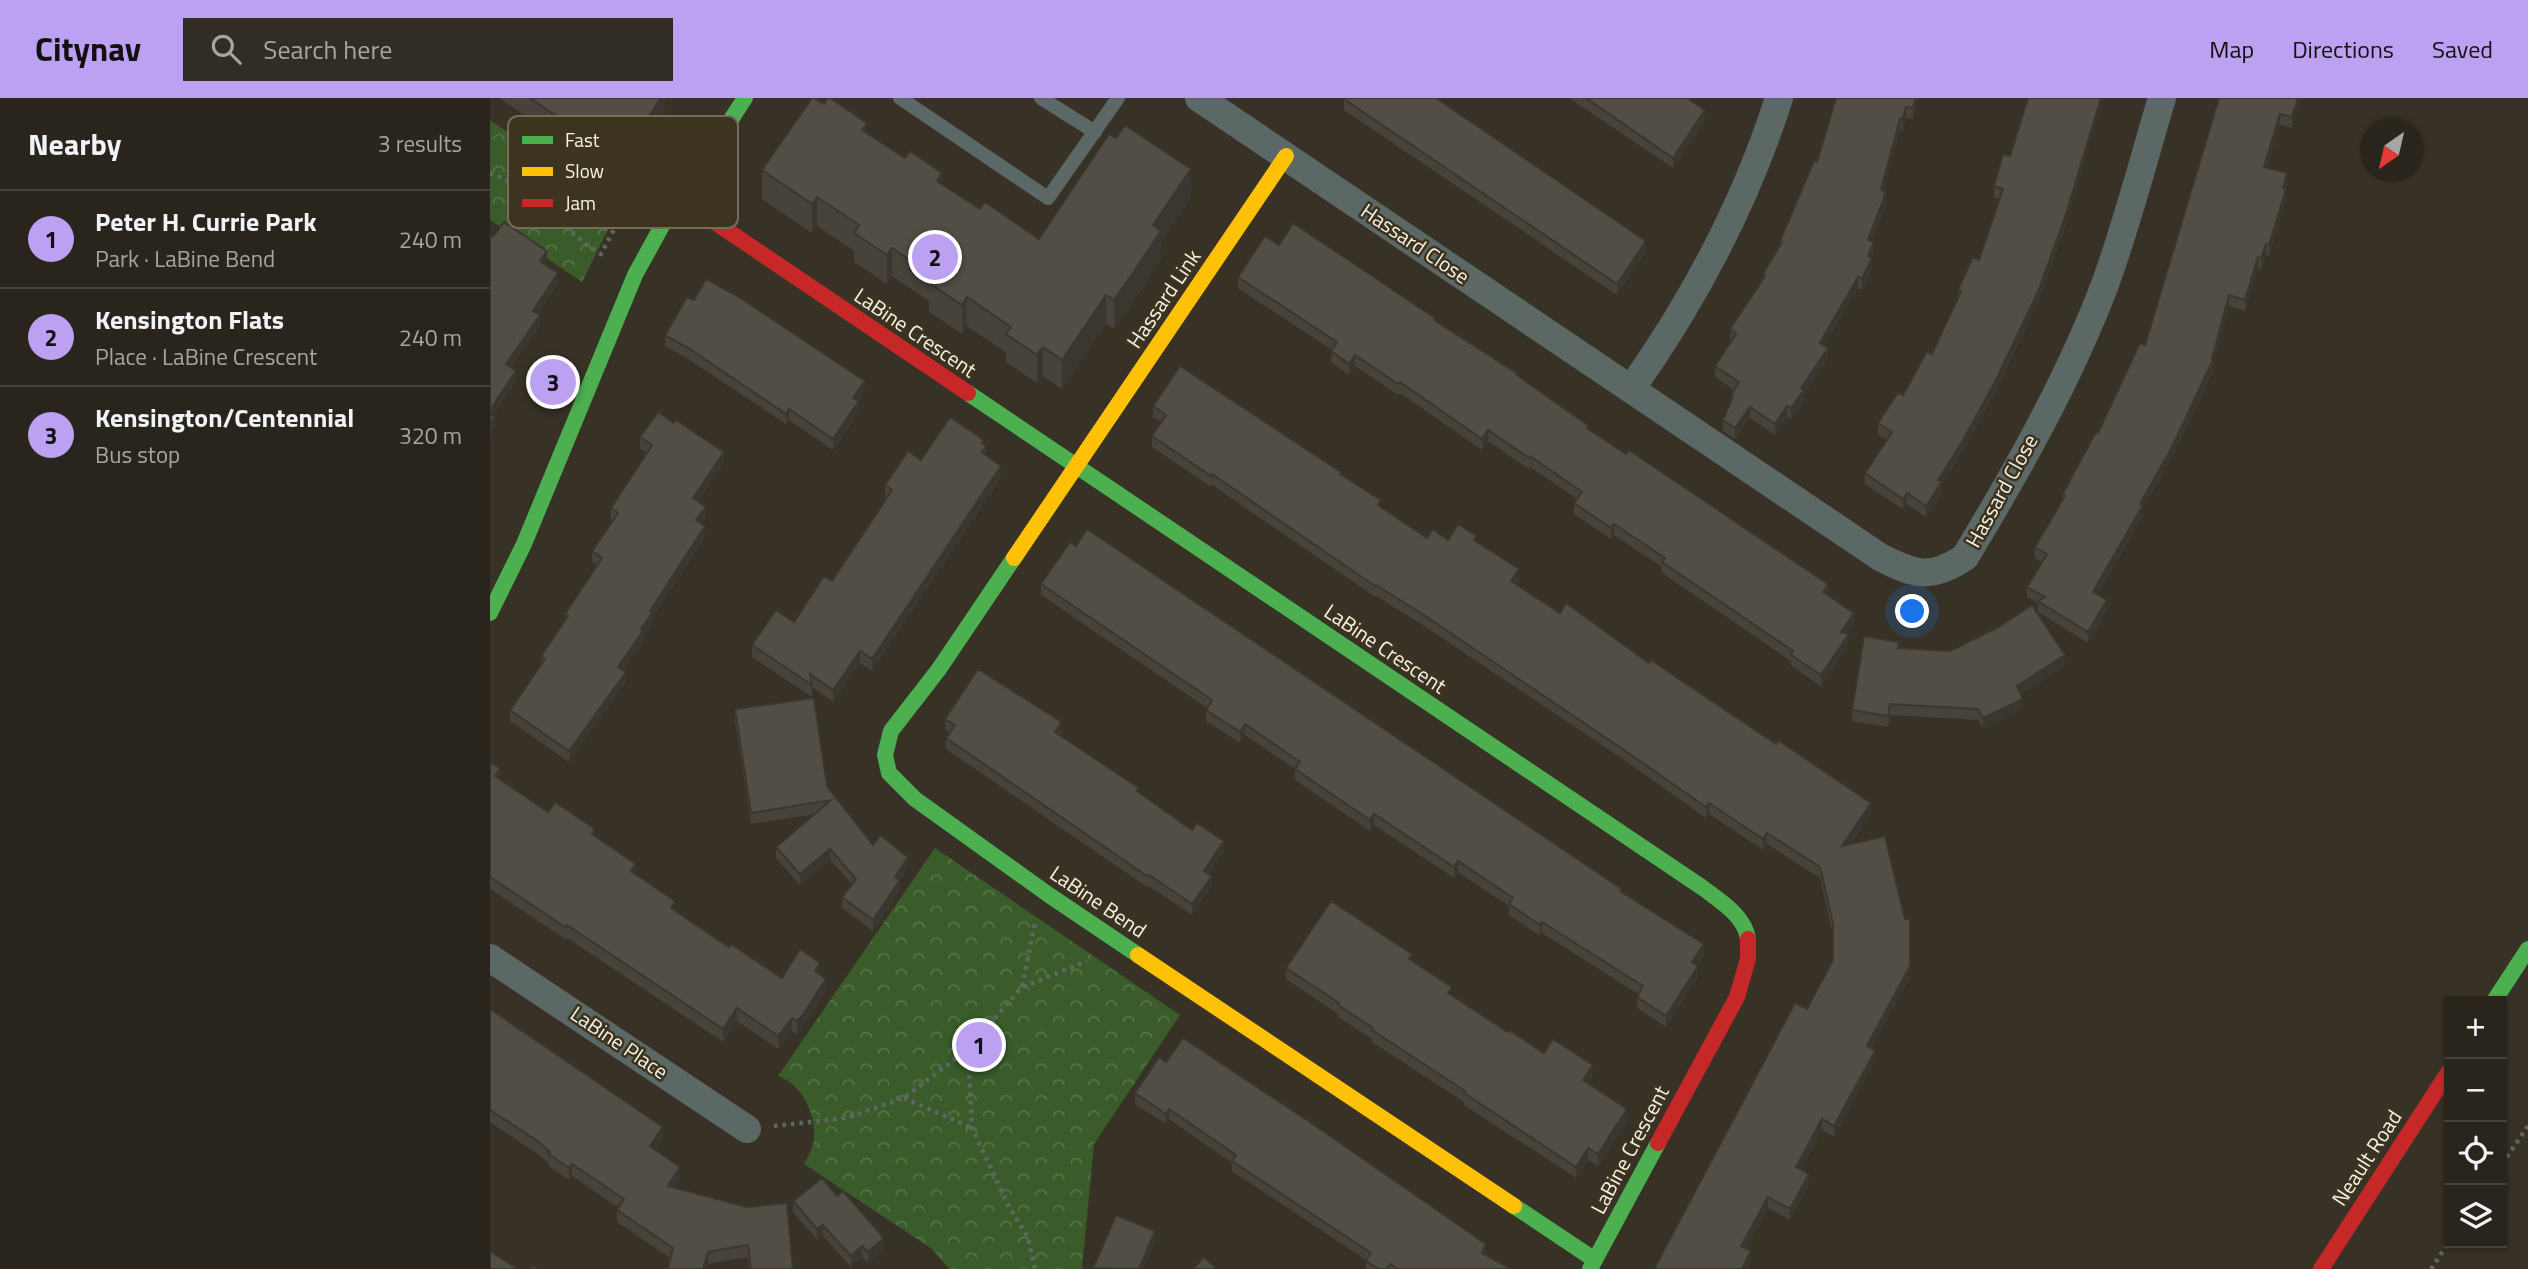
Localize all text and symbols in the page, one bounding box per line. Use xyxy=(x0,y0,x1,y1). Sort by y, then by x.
search box xyxy=(183,18,673,81)
text: Citynav xyxy=(35,24,141,74)
icon: search xyxy=(207,30,245,68)
text: Search here xyxy=(263,30,392,69)
text: Map xyxy=(2209,31,2254,67)
text: Directions xyxy=(2292,31,2394,67)
text: Saved xyxy=(2432,31,2493,67)
legend xyxy=(508,116,738,228)
north arrow xyxy=(2360,119,2423,182)
text: Nearby xyxy=(28,121,121,167)
text: Fast xyxy=(565,125,600,154)
text: 3 results xyxy=(378,126,462,161)
text: Slow xyxy=(565,156,604,185)
text: Jam xyxy=(565,188,596,217)
street label: Hassard Close xyxy=(1355,195,1476,291)
text: Peter H. Currie Park xyxy=(95,202,317,241)
text: 1 xyxy=(45,222,57,257)
text: 240 m xyxy=(399,222,462,257)
pin: 2 xyxy=(912,231,958,283)
text: Park · LaBine Bend xyxy=(95,241,275,276)
street label: Hassard Link xyxy=(1118,242,1208,354)
street label: LaBine Crescent xyxy=(848,279,984,385)
text: Kensington Flats xyxy=(95,300,284,339)
text: 2 xyxy=(45,320,57,355)
text: 240 m xyxy=(399,320,462,355)
text: Place · LaBine Crescent xyxy=(95,339,317,374)
pin: 3 xyxy=(530,356,576,408)
text: Kensington/Centennial xyxy=(95,398,354,437)
text: 3 xyxy=(45,418,57,453)
text: 320 m xyxy=(399,418,462,453)
street label: Hassard Close xyxy=(1957,428,2045,553)
text: Bus stop xyxy=(95,437,180,472)
your location xyxy=(1895,594,1929,628)
street label: LaBine Crescent xyxy=(1318,595,1454,701)
street label: LaBine Bend xyxy=(1044,857,1153,945)
map controls xyxy=(2444,996,2507,1248)
button: + xyxy=(2444,996,2507,1059)
street label: LaBine Place xyxy=(564,998,675,1087)
pin: 1 xyxy=(956,1019,1002,1071)
button: − xyxy=(2444,1059,2507,1122)
street label: LaBine Crescent xyxy=(1582,1079,1677,1220)
street label: Neault Road xyxy=(2323,1103,2409,1212)
button: locate xyxy=(2444,1122,2507,1185)
button: layers xyxy=(2444,1185,2507,1248)

